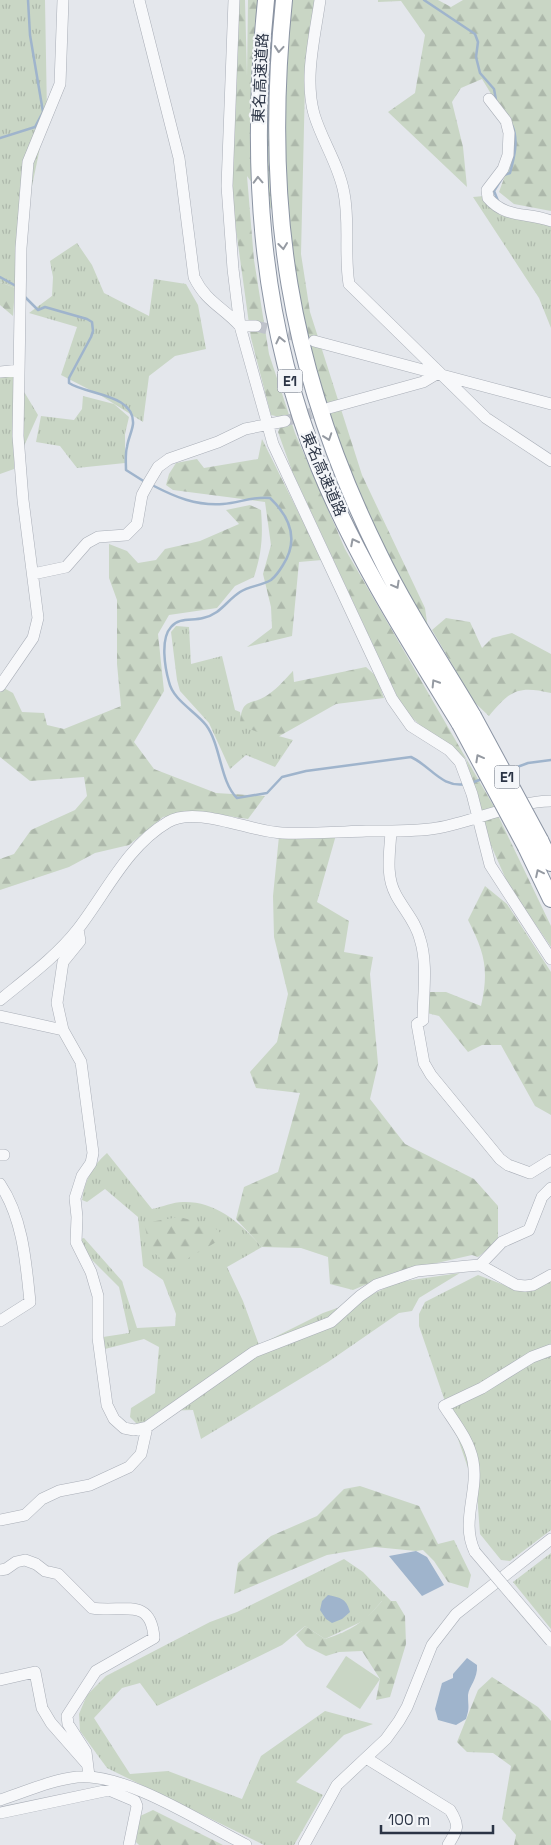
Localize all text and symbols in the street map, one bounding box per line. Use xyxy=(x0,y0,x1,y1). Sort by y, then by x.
street label: 東名高速道路 xyxy=(248,33,272,123)
one-way arrow xyxy=(274,45,285,53)
one-way arrow xyxy=(253,175,264,183)
one-way arrow xyxy=(277,242,288,250)
one-way arrow xyxy=(275,336,286,345)
road number: E1 xyxy=(278,370,302,392)
street label: 東名高速道路 xyxy=(298,429,350,519)
one-way arrow xyxy=(322,433,332,441)
one-way arrow xyxy=(350,538,360,547)
one-way arrow xyxy=(390,580,400,589)
one-way arrow xyxy=(431,679,441,688)
one-way arrow xyxy=(475,754,485,763)
road number: E1 xyxy=(494,766,520,789)
one-way arrow xyxy=(534,869,545,878)
scale bar xyxy=(381,1802,494,1834)
text: 100 m xyxy=(388,1810,430,1829)

